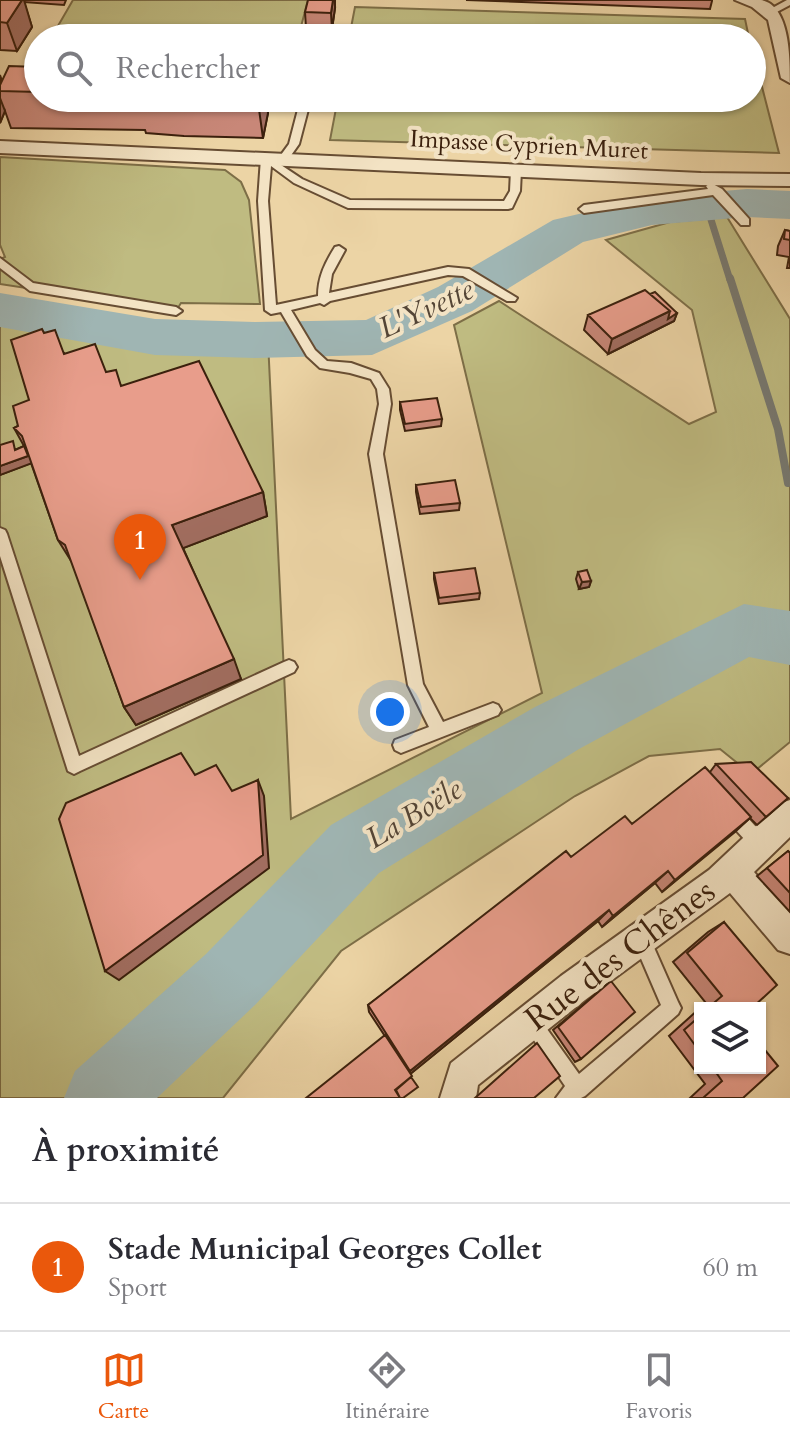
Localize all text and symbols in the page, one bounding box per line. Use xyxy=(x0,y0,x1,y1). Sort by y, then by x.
search box xyxy=(24,24,766,112)
icon: search xyxy=(52,46,96,90)
text: Rechercher xyxy=(116,48,260,89)
street label: Impasse Cyprien Muret xyxy=(409,122,649,168)
water label: L'Yvette xyxy=(372,269,481,349)
pin: 1 xyxy=(114,514,166,580)
your location xyxy=(370,692,410,732)
water label: La Boële xyxy=(358,769,470,859)
street label: Rue des Chênes xyxy=(515,868,725,1042)
map controls xyxy=(694,1002,766,1074)
button: layers xyxy=(694,1002,766,1074)
text: À proximité xyxy=(32,1127,219,1173)
text: Stade Municipal Georges Collet xyxy=(108,1229,542,1270)
text: 1 xyxy=(51,1250,65,1285)
text: 60 m xyxy=(702,1250,758,1285)
text: Sport xyxy=(108,1270,167,1305)
tab: Carte xyxy=(98,1348,149,1426)
tab: Itinéraire xyxy=(345,1348,430,1426)
tab: Favoris xyxy=(625,1348,692,1426)

